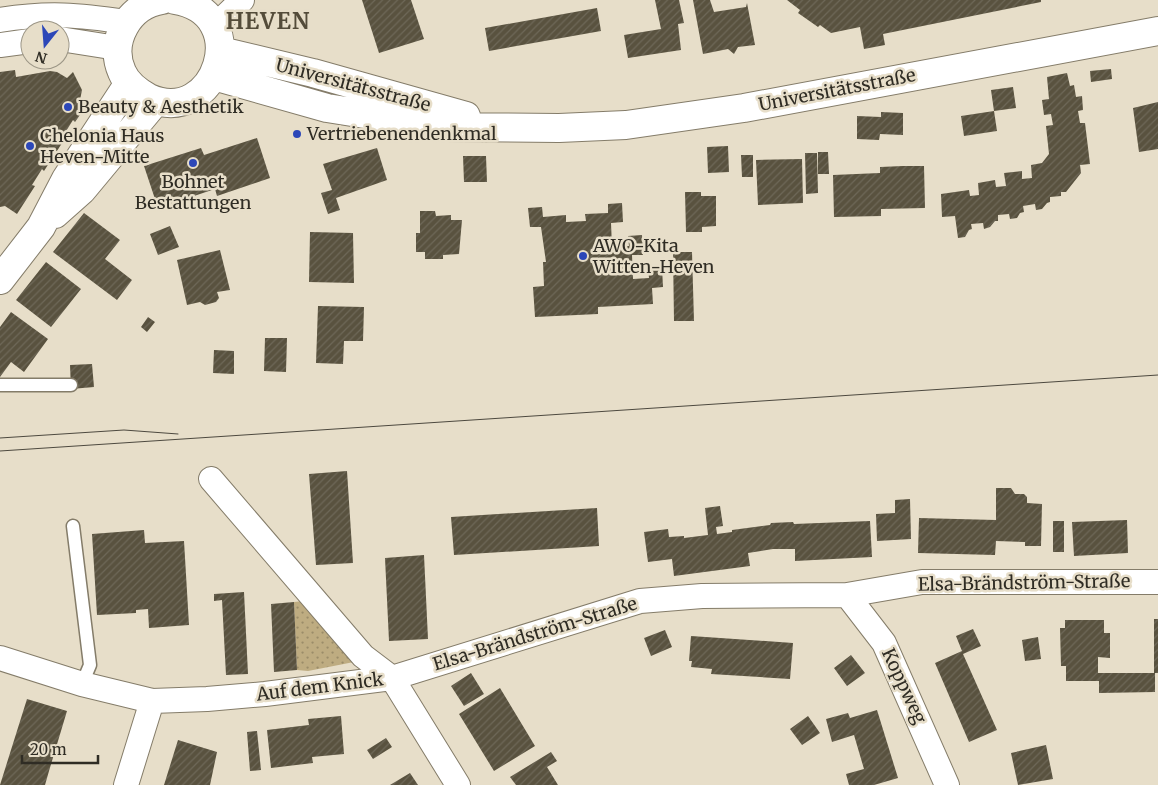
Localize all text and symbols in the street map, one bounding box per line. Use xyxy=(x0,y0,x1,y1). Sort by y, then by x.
district label: HEVEN xyxy=(226,7,310,35)
north arrow xyxy=(20,20,70,70)
text: N xyxy=(33,47,49,68)
street label: Universitätsstraße xyxy=(273,53,433,116)
street label: Universitätsstraße xyxy=(756,63,917,116)
place label: Beauty & Aesthetik xyxy=(78,95,244,118)
marker: Beauty & Aesthetik xyxy=(62,101,74,113)
place label: Vertriebenendenkmal xyxy=(306,122,497,145)
place label: Chelonia Haus Heven-Mitte xyxy=(40,124,165,168)
marker: Vertriebenendenkmal xyxy=(291,128,303,140)
marker: Chelonia Haus Heven-Mitte xyxy=(24,140,36,152)
marker: Bohnet Bestattungen xyxy=(187,157,199,169)
place label: Bohnet Bestattungen xyxy=(135,170,251,214)
place label: AWO-Kita Witten-Heven xyxy=(592,234,715,278)
marker: AWO-Kita Witten-Heven xyxy=(577,250,589,262)
street label: Elsa-Brändström-Straße xyxy=(918,569,1130,596)
street label: Elsa-Brändström-Straße xyxy=(430,591,640,676)
street label: Koppweg xyxy=(877,644,932,727)
street label: Auf dem Knick xyxy=(254,667,385,706)
scale bar xyxy=(22,732,99,764)
text: 20 m xyxy=(30,740,67,759)

